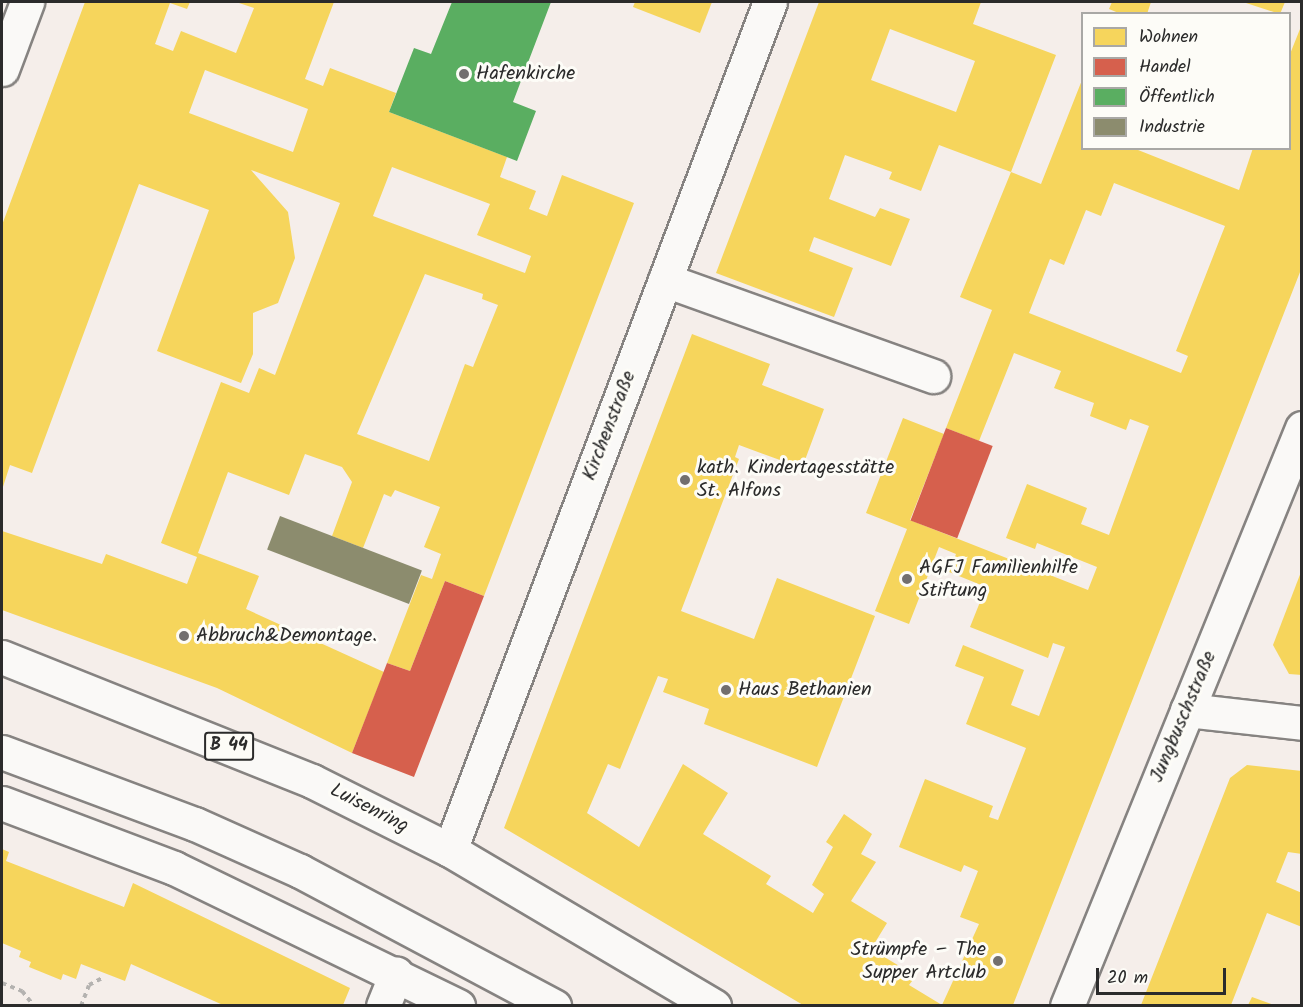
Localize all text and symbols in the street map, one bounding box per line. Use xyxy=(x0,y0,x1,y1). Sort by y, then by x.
legend xyxy=(1081,12,1291,150)
text: Wohnen xyxy=(1139,23,1198,52)
text: Handel xyxy=(1139,53,1191,82)
place label: Hafenkirche xyxy=(476,62,575,86)
marker: Hafenkirche xyxy=(457,67,471,81)
text: Öffentlich xyxy=(1139,83,1215,112)
text: Industrie xyxy=(1139,113,1205,142)
street label: Kirchenstraße xyxy=(578,368,642,484)
place label: kath. Kindertagesstätte St. Alfons xyxy=(697,456,894,503)
marker: kath. Kindertagesstätte St. Alfons xyxy=(678,473,692,487)
place label: AGFJ Familienhilfe Stiftung xyxy=(919,556,1078,603)
marker: AGFJ Familienhilfe Stiftung xyxy=(900,572,914,586)
place label: Abbruch&Demontage. xyxy=(196,624,377,648)
marker: Abbruch&Demontage. xyxy=(177,629,191,643)
street label: Jungbuschstraße xyxy=(1146,648,1222,786)
place label: Haus Bethanien xyxy=(738,678,872,702)
marker: Haus Bethanien xyxy=(719,683,733,697)
road number: B 44 xyxy=(204,731,254,761)
street label: Luisenring xyxy=(326,779,412,839)
place label: Strümpfe – The Supper Artclub xyxy=(851,938,986,985)
marker: Strümpfe – The Supper Artclub xyxy=(991,954,1005,968)
scale bar xyxy=(1099,956,1230,994)
text: 20 m xyxy=(1107,964,1148,993)

